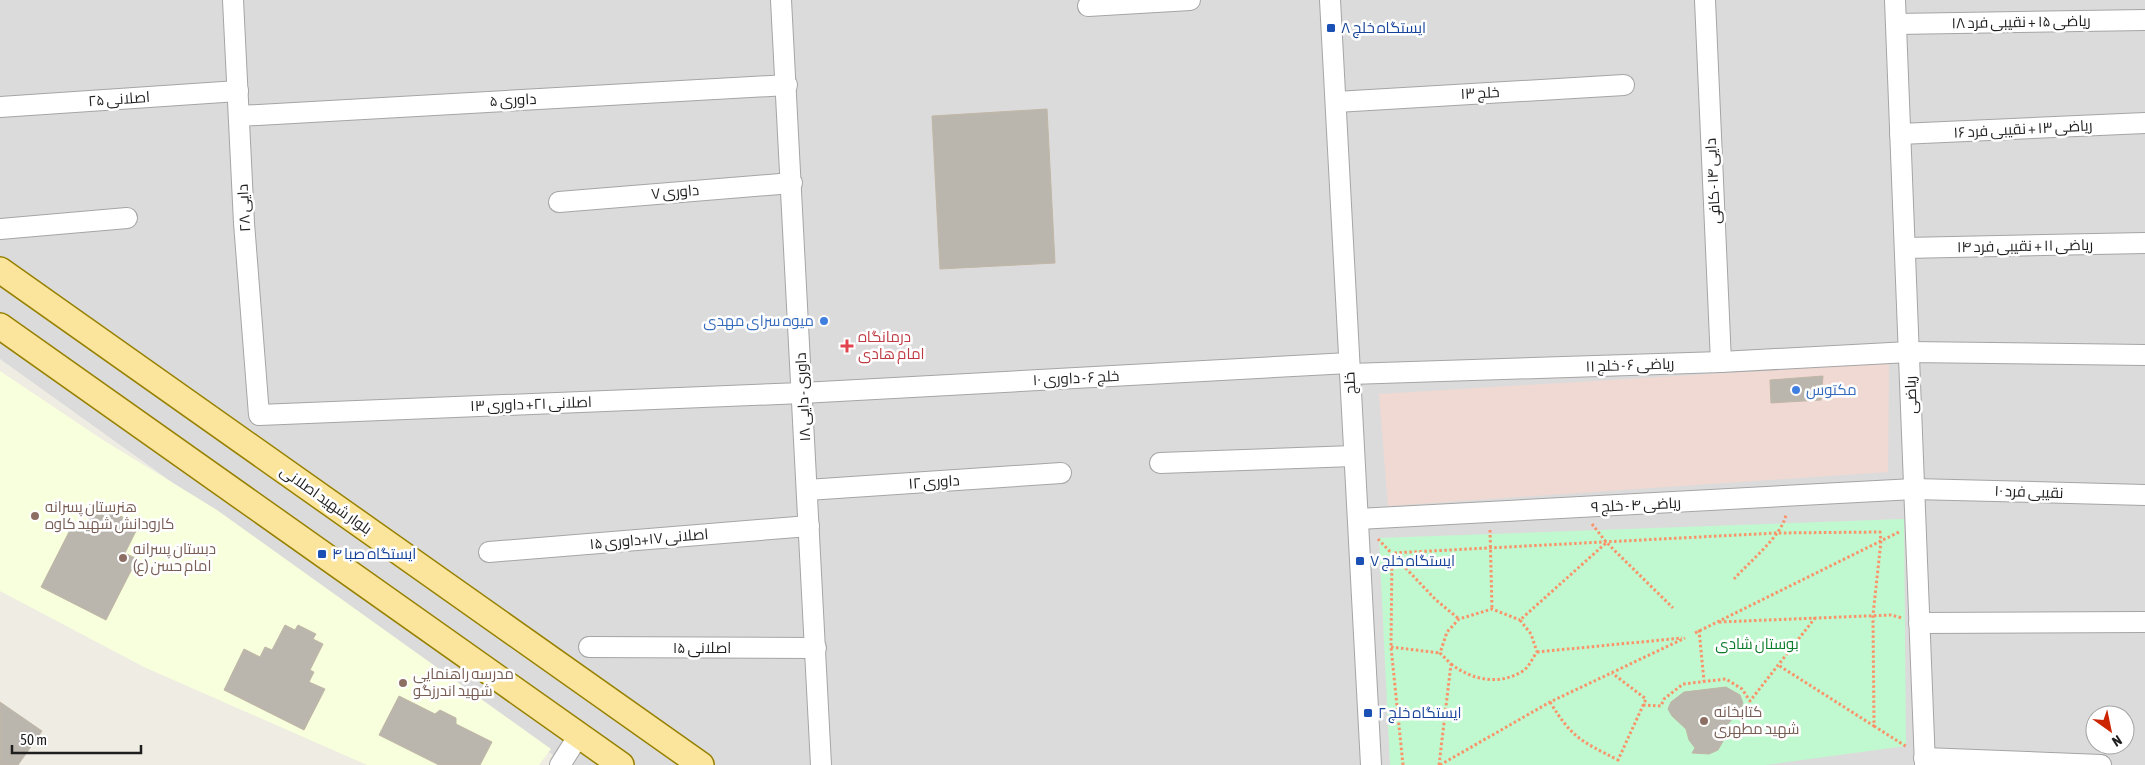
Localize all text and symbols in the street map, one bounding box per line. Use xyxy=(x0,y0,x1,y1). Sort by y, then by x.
street label: ریاضی ۱۵ + نقیبی فرد ۱۸ xyxy=(1951,12,2091,33)
place label: ایستگاه خلچ ۸ xyxy=(1341,19,1426,39)
marker: ایستگاه خلچ ۸ xyxy=(1325,22,1337,34)
street label: خلج ۱۳ xyxy=(1460,83,1500,105)
street label: اصلانی ۲۵ xyxy=(88,88,151,111)
street label: داوری ۵ xyxy=(489,90,537,111)
street label: ریاضی ۱۳ + نقیبی فرد ۱۶ xyxy=(1953,116,2093,143)
street label: دایی ۱۴ - کافی xyxy=(1702,137,1725,225)
street label: داوری ۷ xyxy=(650,181,700,204)
street label: دایی ۲۸ xyxy=(234,184,255,232)
street label: ریاضی ۱۱ + نقیبی فرد ۱۴ xyxy=(1957,236,2093,257)
place label: میوه سرای مهدی xyxy=(703,312,814,331)
marker: میوه سرای مهدی xyxy=(818,315,830,327)
place label: درمانگاه امام هادی xyxy=(858,328,925,364)
marker: درمانگاه امام هادی xyxy=(840,339,854,353)
street label: داوری - دایی ۱۸ xyxy=(792,352,815,442)
street label: ریاضی ۶ - خلج ۱۱ xyxy=(1585,354,1675,378)
street label: خلج ۶ - داوری ۱۰ xyxy=(1032,367,1120,391)
street label: خلج xyxy=(1340,371,1362,395)
street label: ریاضی xyxy=(1901,376,1922,414)
place label: مکتوس xyxy=(1806,381,1857,400)
marker: مکتوس xyxy=(1790,384,1802,396)
street label: اصلانی ۲۱+ داوری ۱۳ xyxy=(470,393,592,416)
street label: بلوار شهید اصلانی xyxy=(276,462,375,539)
street label: داوری ۱۲ xyxy=(908,471,960,494)
street label: نقیبی فرد ۱۰ xyxy=(1994,482,2064,503)
street label: ریاضی ۴ - خلج ۹ xyxy=(1591,494,1682,518)
place label: هنرستان پسرانه کارودانش شهید کاوه xyxy=(45,498,175,534)
marker: هنرستان پسرانه کارودانش شهید کاوه xyxy=(29,510,41,522)
street label: اصلانی ۱۷+داوری ۱۵ xyxy=(589,525,709,554)
place label: دبستان پسرانه امام حسن (ع) xyxy=(133,540,216,577)
place label: ایستگاه صبا ۴ xyxy=(332,545,416,562)
marker: ایستگاه صبا ۴ xyxy=(316,548,328,560)
marker: دبستان پسرانه امام حسن (ع) xyxy=(117,552,129,564)
place label: ایستگاه خلج ۷ xyxy=(1370,552,1455,572)
marker: ایستگاه خلج ۷ xyxy=(1354,555,1366,567)
park label: بوستان شادی xyxy=(1715,635,1799,654)
street label: اصلانی ۱۵ xyxy=(673,639,731,658)
place label: مدرسه راهنمایی شهید اندرزگو xyxy=(413,665,514,701)
marker: مدرسه راهنمایی شهید اندرزگو xyxy=(397,677,409,689)
place label: کتابخانه شهید مطهری xyxy=(1714,703,1800,739)
place label: ایستگاه خلچ ۲ xyxy=(1378,704,1462,724)
north arrow xyxy=(2085,705,2135,755)
marker: ایستگاه خلچ ۲ xyxy=(1362,707,1374,719)
marker: کتابخانه شهید مطهری xyxy=(1698,715,1710,727)
scale bar xyxy=(12,722,141,754)
text: 50 m xyxy=(20,731,47,748)
text: N xyxy=(2109,732,2125,750)

